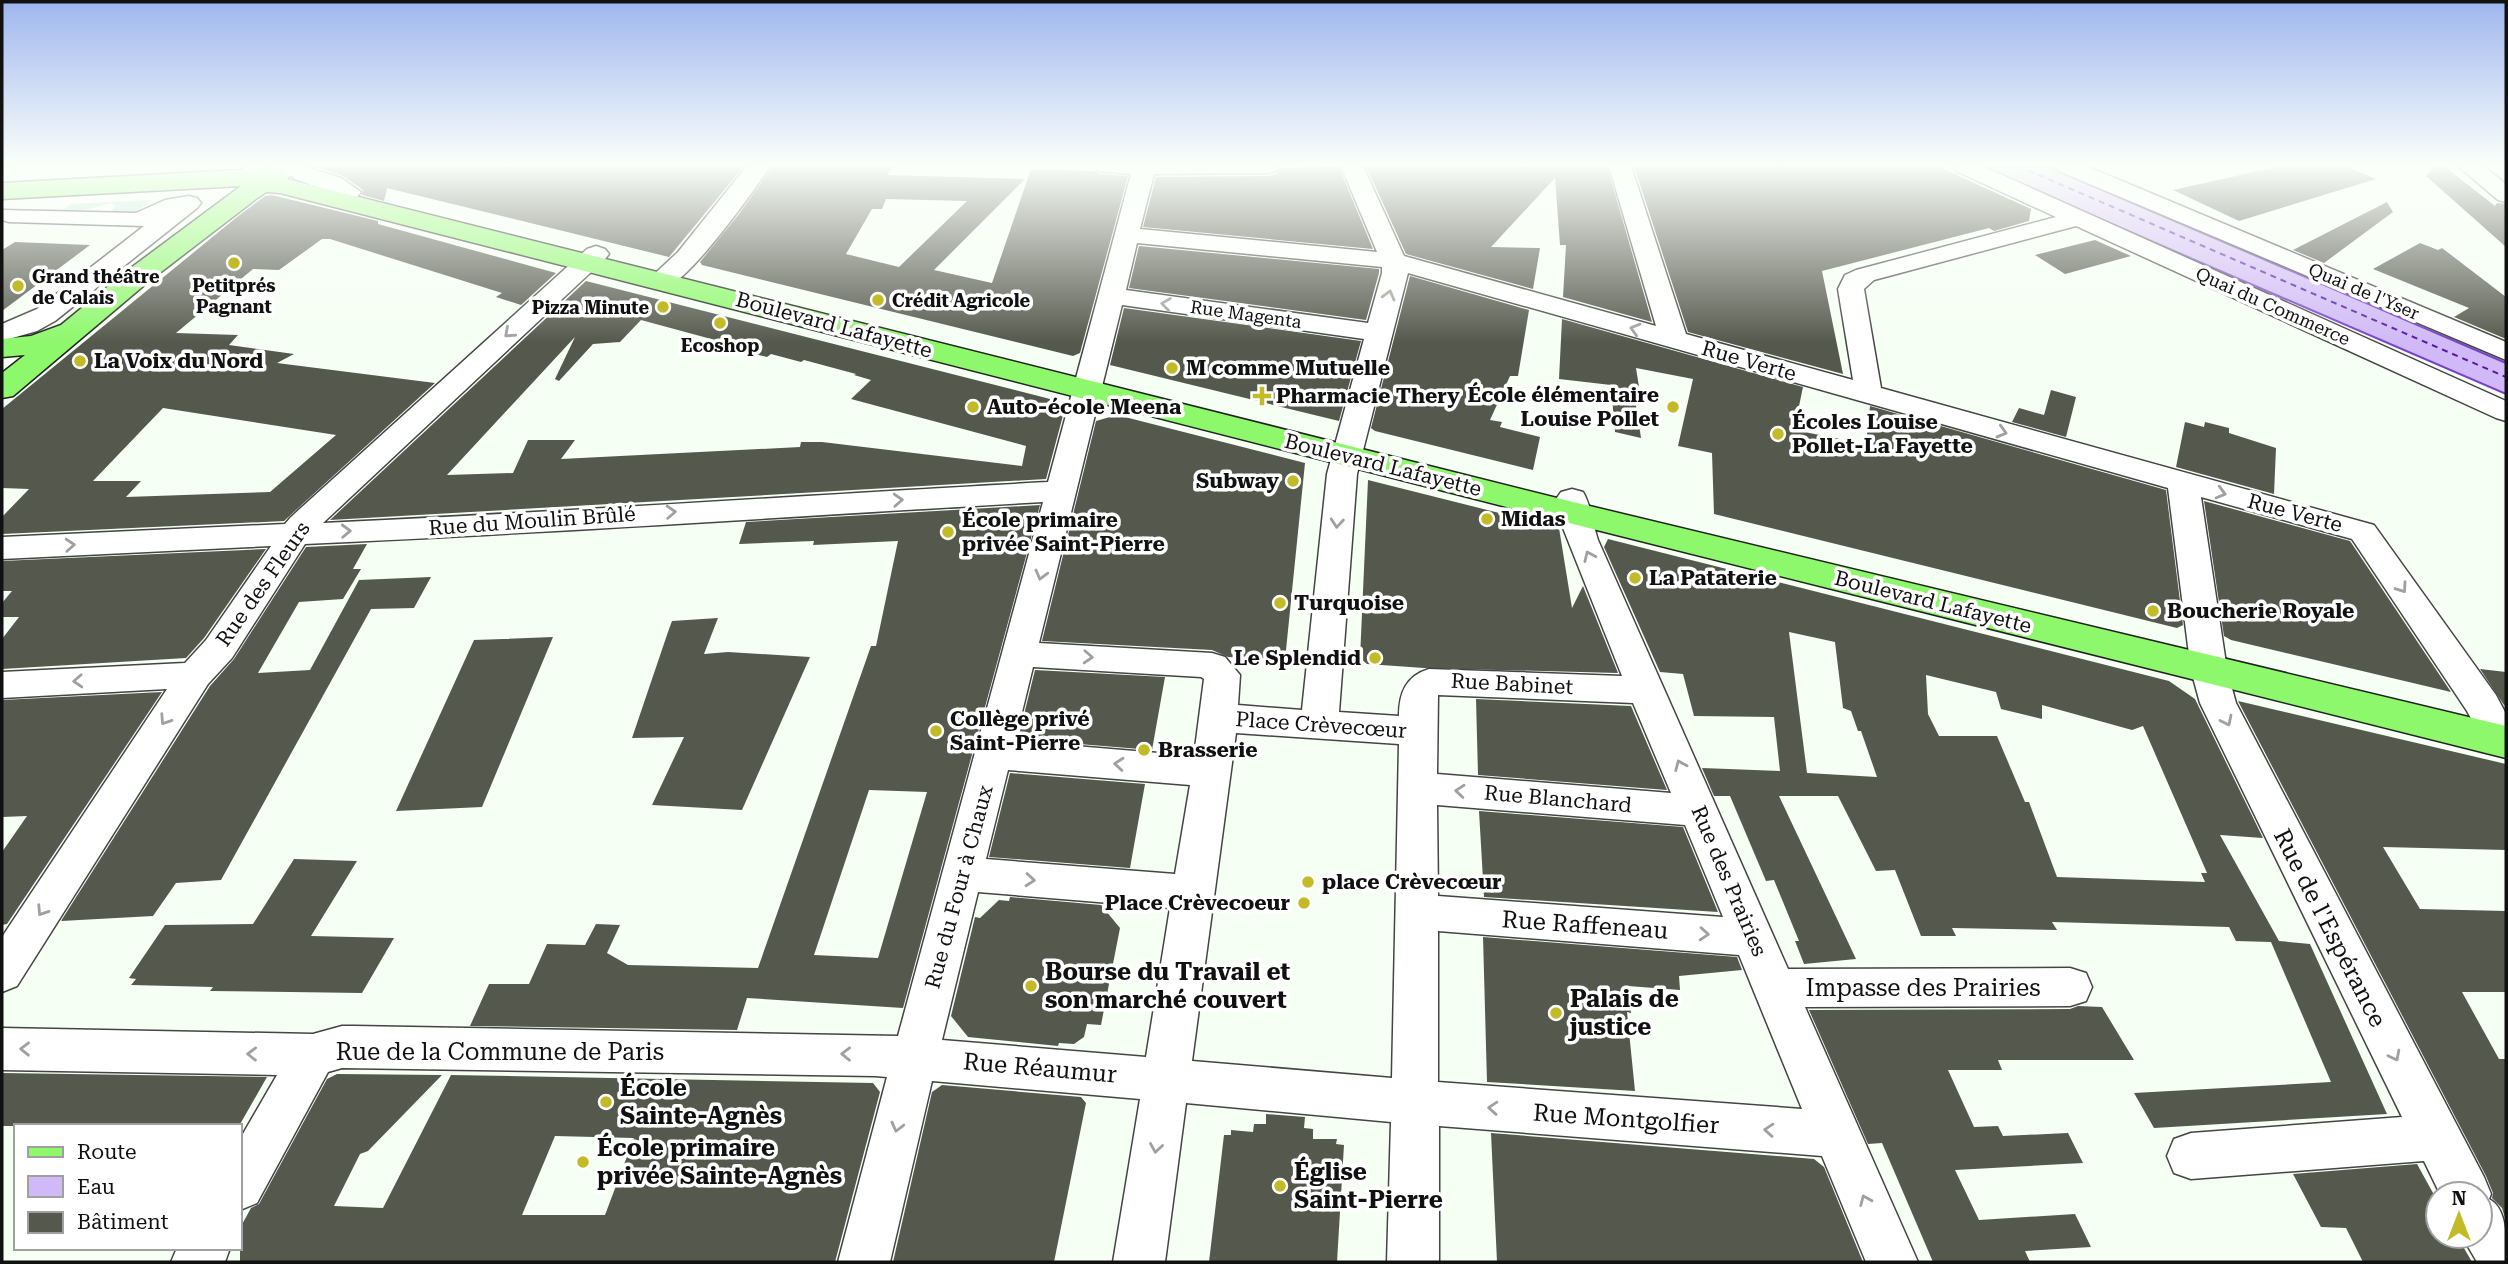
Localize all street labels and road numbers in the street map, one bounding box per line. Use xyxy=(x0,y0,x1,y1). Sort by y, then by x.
street label: Quai de l'Yser xyxy=(2305,258,2423,324)
street label: Quai du Commerce xyxy=(2193,262,2354,350)
street label: Boulevard Lafayette xyxy=(733,287,935,363)
street label: Rue Magenta xyxy=(1189,296,1303,332)
street label: Rue Verte xyxy=(1699,336,1799,386)
street label: Boulevard Lafayette xyxy=(1282,429,1484,501)
street label: Rue Verte xyxy=(2245,489,2345,537)
street label: Rue du Moulin Brûlé xyxy=(428,502,636,540)
street label: Rue des Fleurs xyxy=(211,517,315,651)
street label: Boulevard Lafayette xyxy=(1832,566,2034,638)
street label: Rue Babinet xyxy=(1450,669,1574,699)
street label: Place Crèvecœur xyxy=(1235,707,1408,743)
street label: Rue Blanchard xyxy=(1483,781,1633,817)
street label: Rue du Four à Chaux xyxy=(920,783,998,991)
street label: Rue des Prairies xyxy=(1686,802,1772,960)
street label: Rue de l'Espérance xyxy=(2268,824,2392,1032)
street label: Rue Raffeneau xyxy=(1501,905,1669,945)
street label: Impasse des Prairies xyxy=(1805,974,2041,1002)
street label: Rue de la Commune de Paris xyxy=(336,1038,664,1066)
street label: Rue Réaumur xyxy=(962,1047,1118,1089)
street label: Rue Montgolfier xyxy=(1532,1099,1720,1139)

